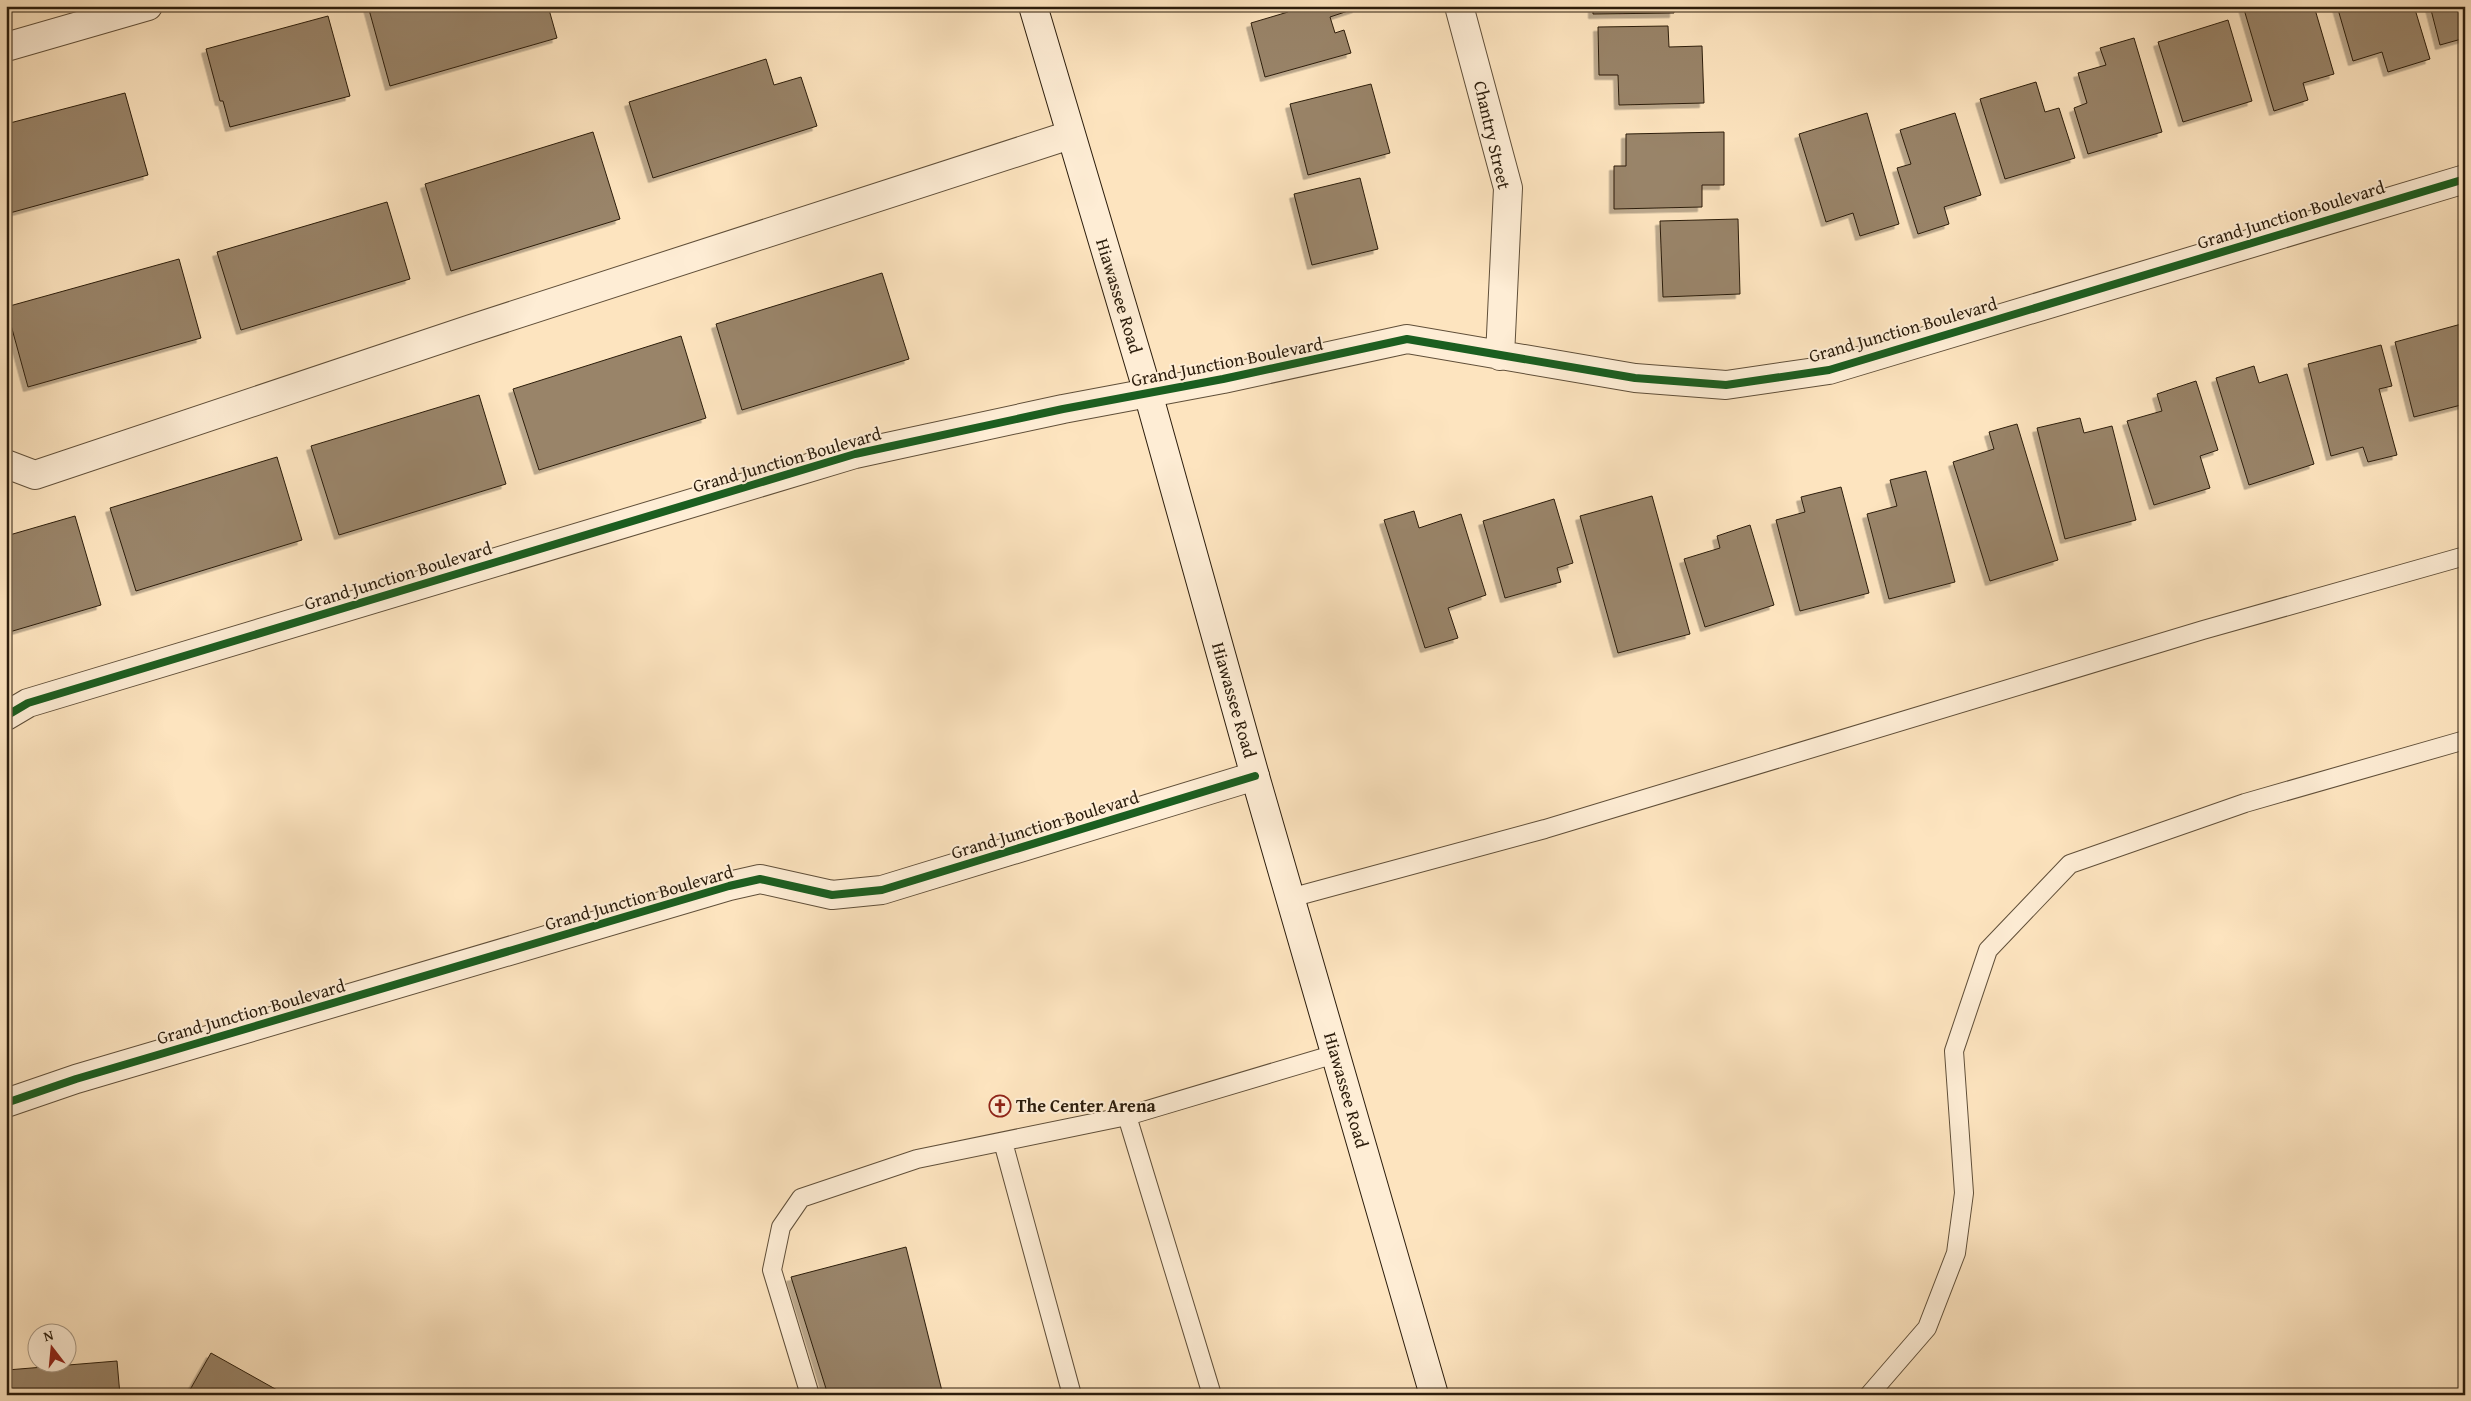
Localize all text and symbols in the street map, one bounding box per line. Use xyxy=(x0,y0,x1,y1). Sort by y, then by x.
street label: Chantry Street xyxy=(1467,78,1518,193)
street label: Grand Junction Boulevard xyxy=(2194,173,2388,256)
street label: Hiawassee Road xyxy=(1089,235,1150,357)
street label: Grand Junction Boulevard xyxy=(1806,290,2001,369)
street label: Grand Junction Boulevard xyxy=(1129,330,1325,393)
street label: Grand Junction Boulevard xyxy=(690,420,885,499)
street label: Grand Junction Boulevard xyxy=(301,534,495,617)
street label: Hiawassee Road xyxy=(1205,639,1264,761)
street label: Grand Junction Boulevard xyxy=(948,783,1142,866)
street label: Grand Junction Boulevard xyxy=(542,858,737,937)
street label: Grand Junction Boulevard xyxy=(154,972,349,1051)
street label: Hiawassee Road xyxy=(1317,1029,1376,1151)
place label: The Center Arena xyxy=(1016,1092,1157,1119)
church icon: The Center Arena xyxy=(988,1094,1012,1118)
north arrow xyxy=(28,1324,78,1374)
text: N xyxy=(41,1324,56,1346)

